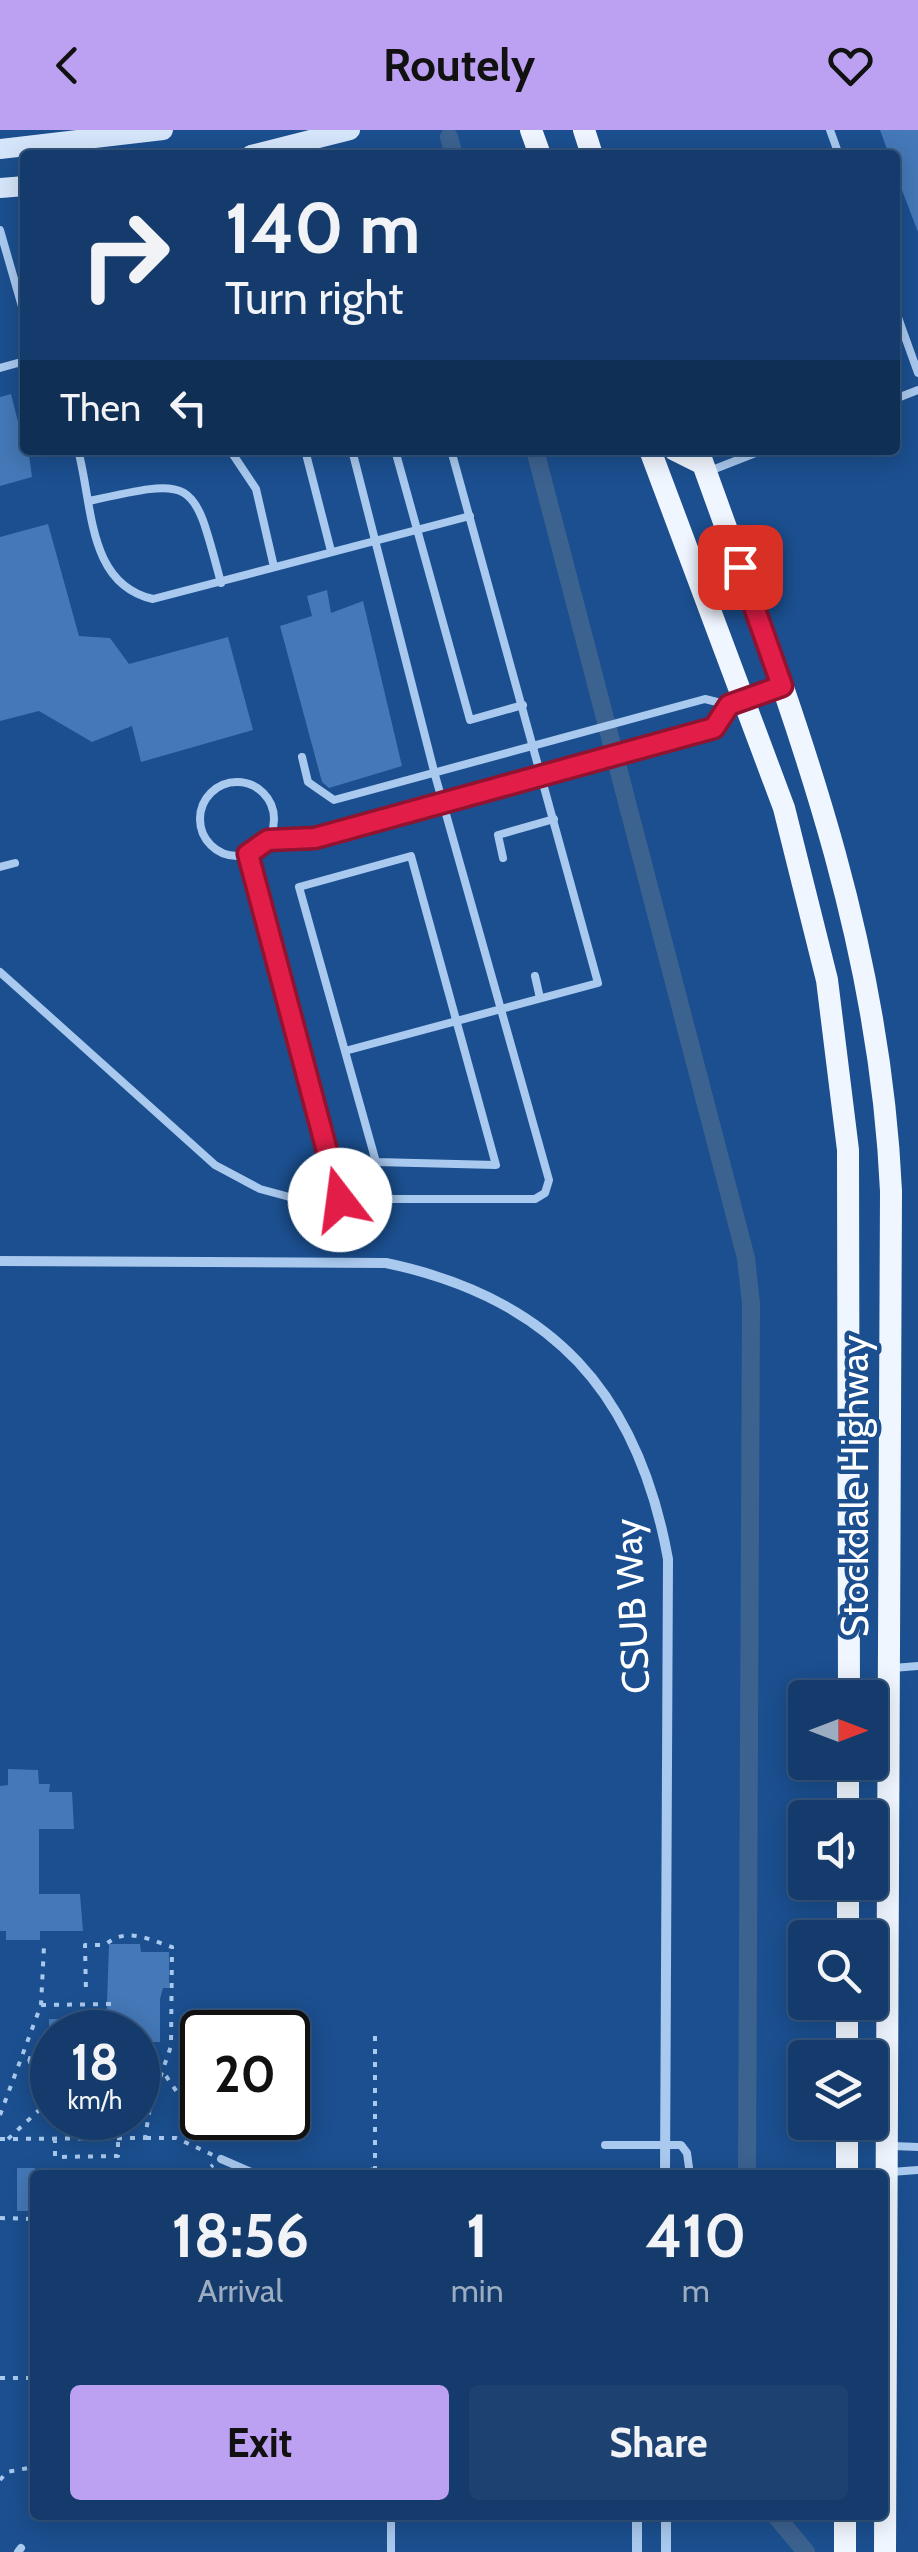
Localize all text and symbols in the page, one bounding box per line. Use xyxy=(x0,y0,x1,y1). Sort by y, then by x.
icon: back xyxy=(40,38,95,93)
text: Routely xyxy=(383,38,535,92)
icon: heart xyxy=(823,38,878,93)
text: 140 m xyxy=(225,185,420,271)
icon: right xyxy=(60,190,190,320)
text: Turn right xyxy=(225,271,404,325)
icon: left xyxy=(161,380,216,435)
text: Then xyxy=(60,384,141,431)
pin xyxy=(698,525,783,610)
icon: arrive xyxy=(713,540,768,595)
position arrow xyxy=(288,1148,392,1252)
street label: Stockdale Highway xyxy=(831,1335,878,1637)
street label: CSUB Way xyxy=(603,1517,660,1695)
north arrow xyxy=(788,1680,888,1780)
map controls xyxy=(788,1680,888,2140)
button: sound xyxy=(788,1800,888,1900)
button: search xyxy=(788,1920,888,2020)
speed limit sign: 20 xyxy=(180,2010,310,2140)
text: 18 xyxy=(71,2032,119,2093)
button: layers xyxy=(788,2040,888,2140)
text: km/h xyxy=(68,2085,122,2115)
text: 18:56 xyxy=(172,2199,309,2272)
text: 1 xyxy=(466,2199,488,2272)
text: 410 xyxy=(645,2199,746,2272)
text: Arrival xyxy=(198,2271,283,2310)
text: min xyxy=(451,2271,504,2310)
text: m xyxy=(682,2271,710,2310)
button: Exit xyxy=(70,2385,449,2500)
button: Share xyxy=(469,2385,848,2500)

